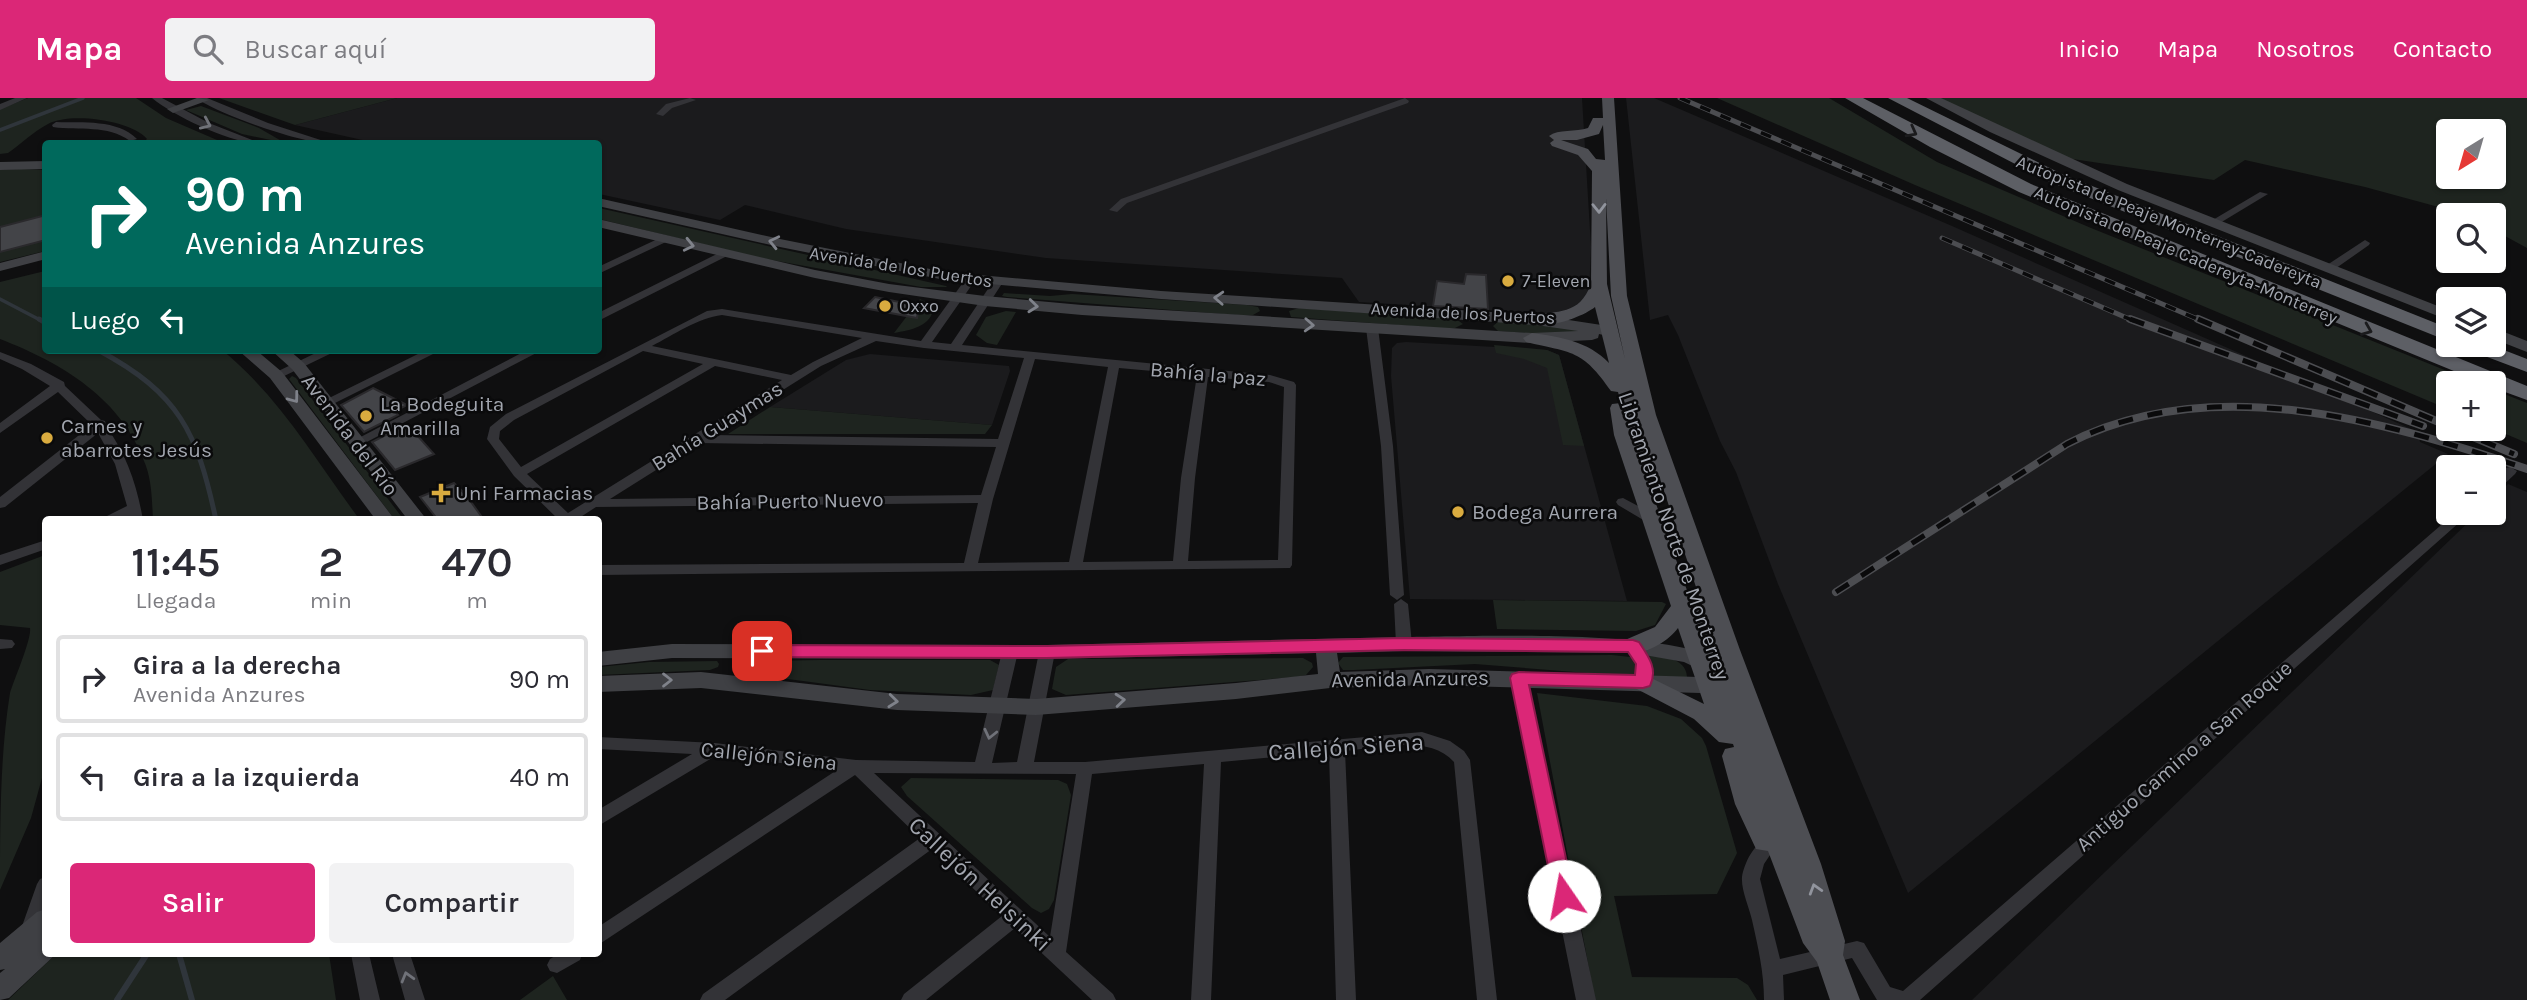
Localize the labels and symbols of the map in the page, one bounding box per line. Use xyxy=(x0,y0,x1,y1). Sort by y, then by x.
one-way arrow xyxy=(198,116,211,130)
north arrow xyxy=(2436,119,2506,189)
one-way arrow xyxy=(1905,123,1917,137)
street label: Autopista de Peaje Monterrey-Cadereyta xyxy=(2013,151,2325,293)
street label: Autopista de Peaje Cadereyta-Monterrey xyxy=(2031,181,2341,329)
one-way arrow xyxy=(1591,203,1607,214)
one-way arrow xyxy=(768,235,780,250)
one-way arrow xyxy=(683,236,695,251)
street label: Avenida de los Puertos xyxy=(808,242,994,292)
place label: 7-Eleven xyxy=(1522,270,1590,292)
marker: 7-Eleven xyxy=(1500,273,1516,289)
one-way arrow xyxy=(1213,291,1224,306)
place label: Oxxo xyxy=(899,295,939,317)
street label: Avenida de los Puertos xyxy=(1370,297,1556,329)
marker: Oxxo xyxy=(877,298,893,314)
one-way arrow xyxy=(1028,298,1039,313)
one-way arrow xyxy=(1304,317,1315,332)
one-way arrow xyxy=(2361,321,2373,335)
street label: Bahía la paz xyxy=(1149,357,1267,391)
street label: Avenida del Río xyxy=(297,370,403,500)
street label: Bahía Guaymas xyxy=(647,376,787,476)
street label: Libramiento Norte de Monterrey xyxy=(1613,389,1735,683)
one-way arrow xyxy=(285,390,298,403)
place label: La Bodeguita Amarilla xyxy=(380,392,504,440)
marker: La Bodeguita Amarilla xyxy=(358,408,374,424)
place label: Carnes y abarrotes Jesús xyxy=(61,414,212,462)
marker: Carnes y abarrotes Jesús xyxy=(39,430,55,446)
place label: Uni Farmacias xyxy=(455,481,593,505)
marker: Uni Farmacias xyxy=(433,485,449,501)
street label: Bahía Puerto Nuevo xyxy=(696,487,884,515)
place label: Bodega Aurrera xyxy=(1472,500,1618,524)
marker: Bodega Aurrera xyxy=(1450,504,1466,520)
pin xyxy=(732,621,792,681)
street label: Antiguo Camino a San Roque xyxy=(2071,656,2297,856)
street label: Avenida Anzures xyxy=(1331,666,1489,692)
one-way arrow xyxy=(662,672,672,688)
one-way arrow xyxy=(888,693,899,708)
one-way arrow xyxy=(1115,693,1126,708)
one-way arrow xyxy=(984,728,998,740)
street label: Callejón Siena xyxy=(1267,728,1425,766)
street label: Callejón Siena xyxy=(700,737,838,775)
street label: Callejón Helsinki xyxy=(903,811,1057,957)
position arrow xyxy=(1527,859,1601,933)
one-way arrow xyxy=(1809,884,1824,896)
one-way arrow xyxy=(401,971,416,983)

